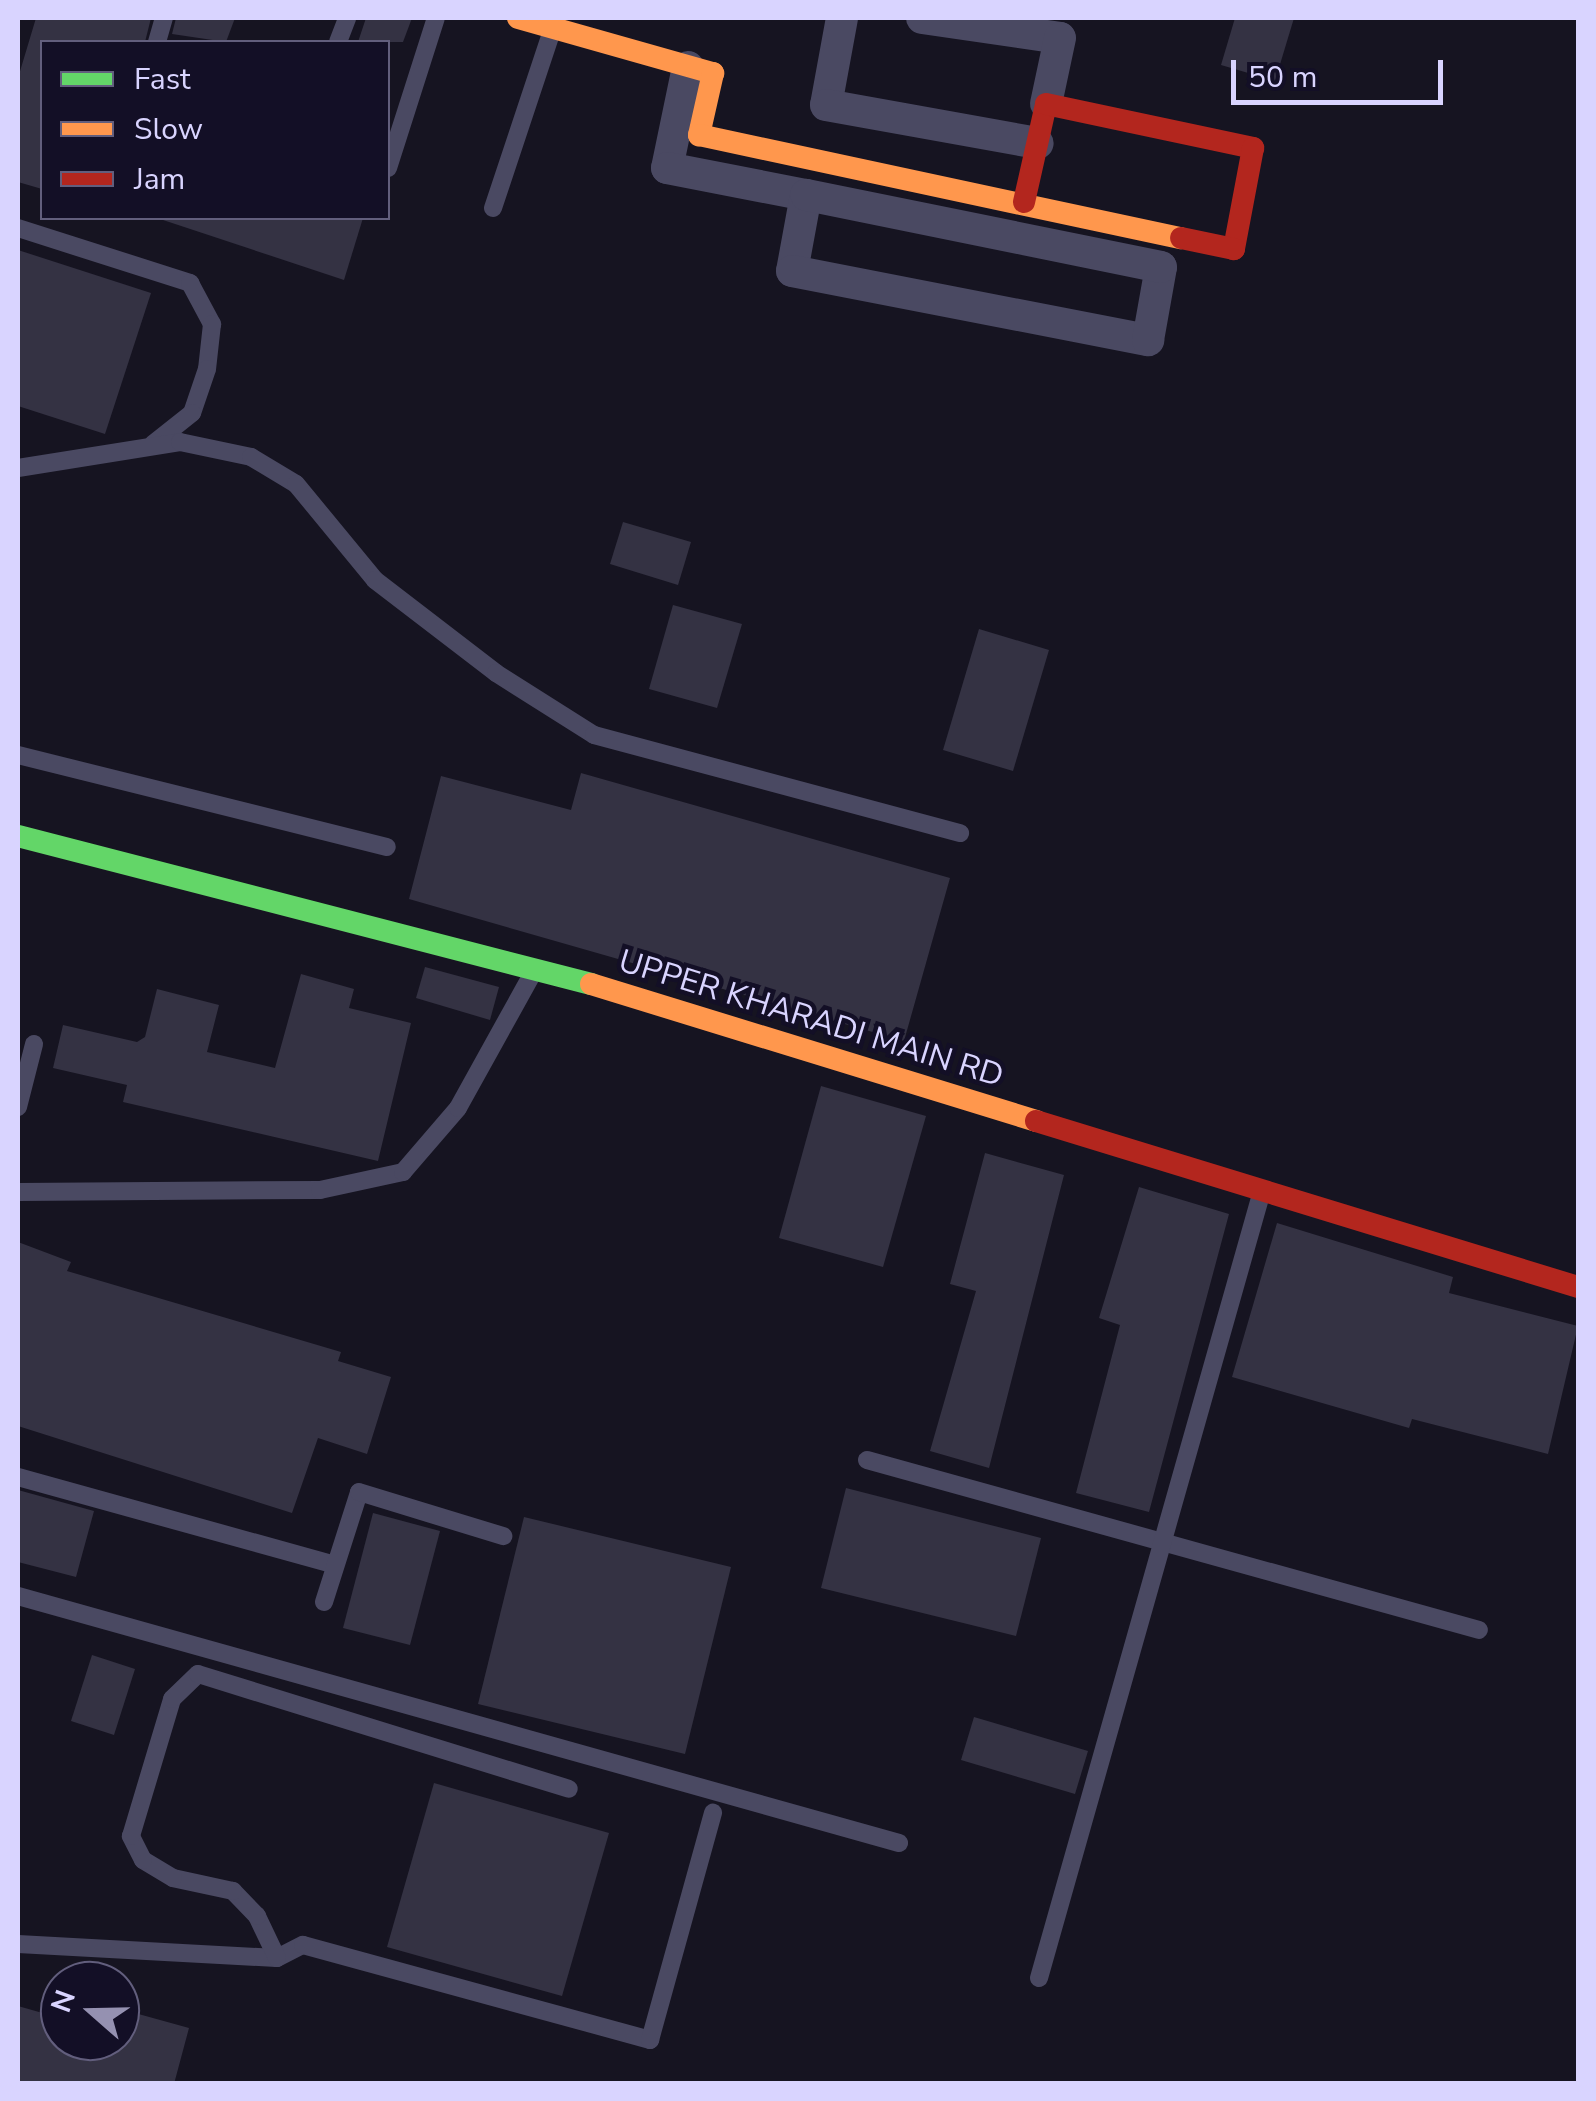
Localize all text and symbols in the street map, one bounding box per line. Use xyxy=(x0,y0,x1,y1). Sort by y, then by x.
legend xyxy=(40,40,390,220)
scale bar xyxy=(1236,40,1448,102)
text: 50 m xyxy=(1248,57,1317,98)
text: Fast xyxy=(134,59,191,100)
text: Slow xyxy=(134,109,203,150)
text: Jam xyxy=(134,159,185,200)
street label: UPPER KHARADI MAIN RD xyxy=(614,942,1008,1096)
north arrow xyxy=(40,1961,140,2061)
text: N xyxy=(42,1985,85,2018)

